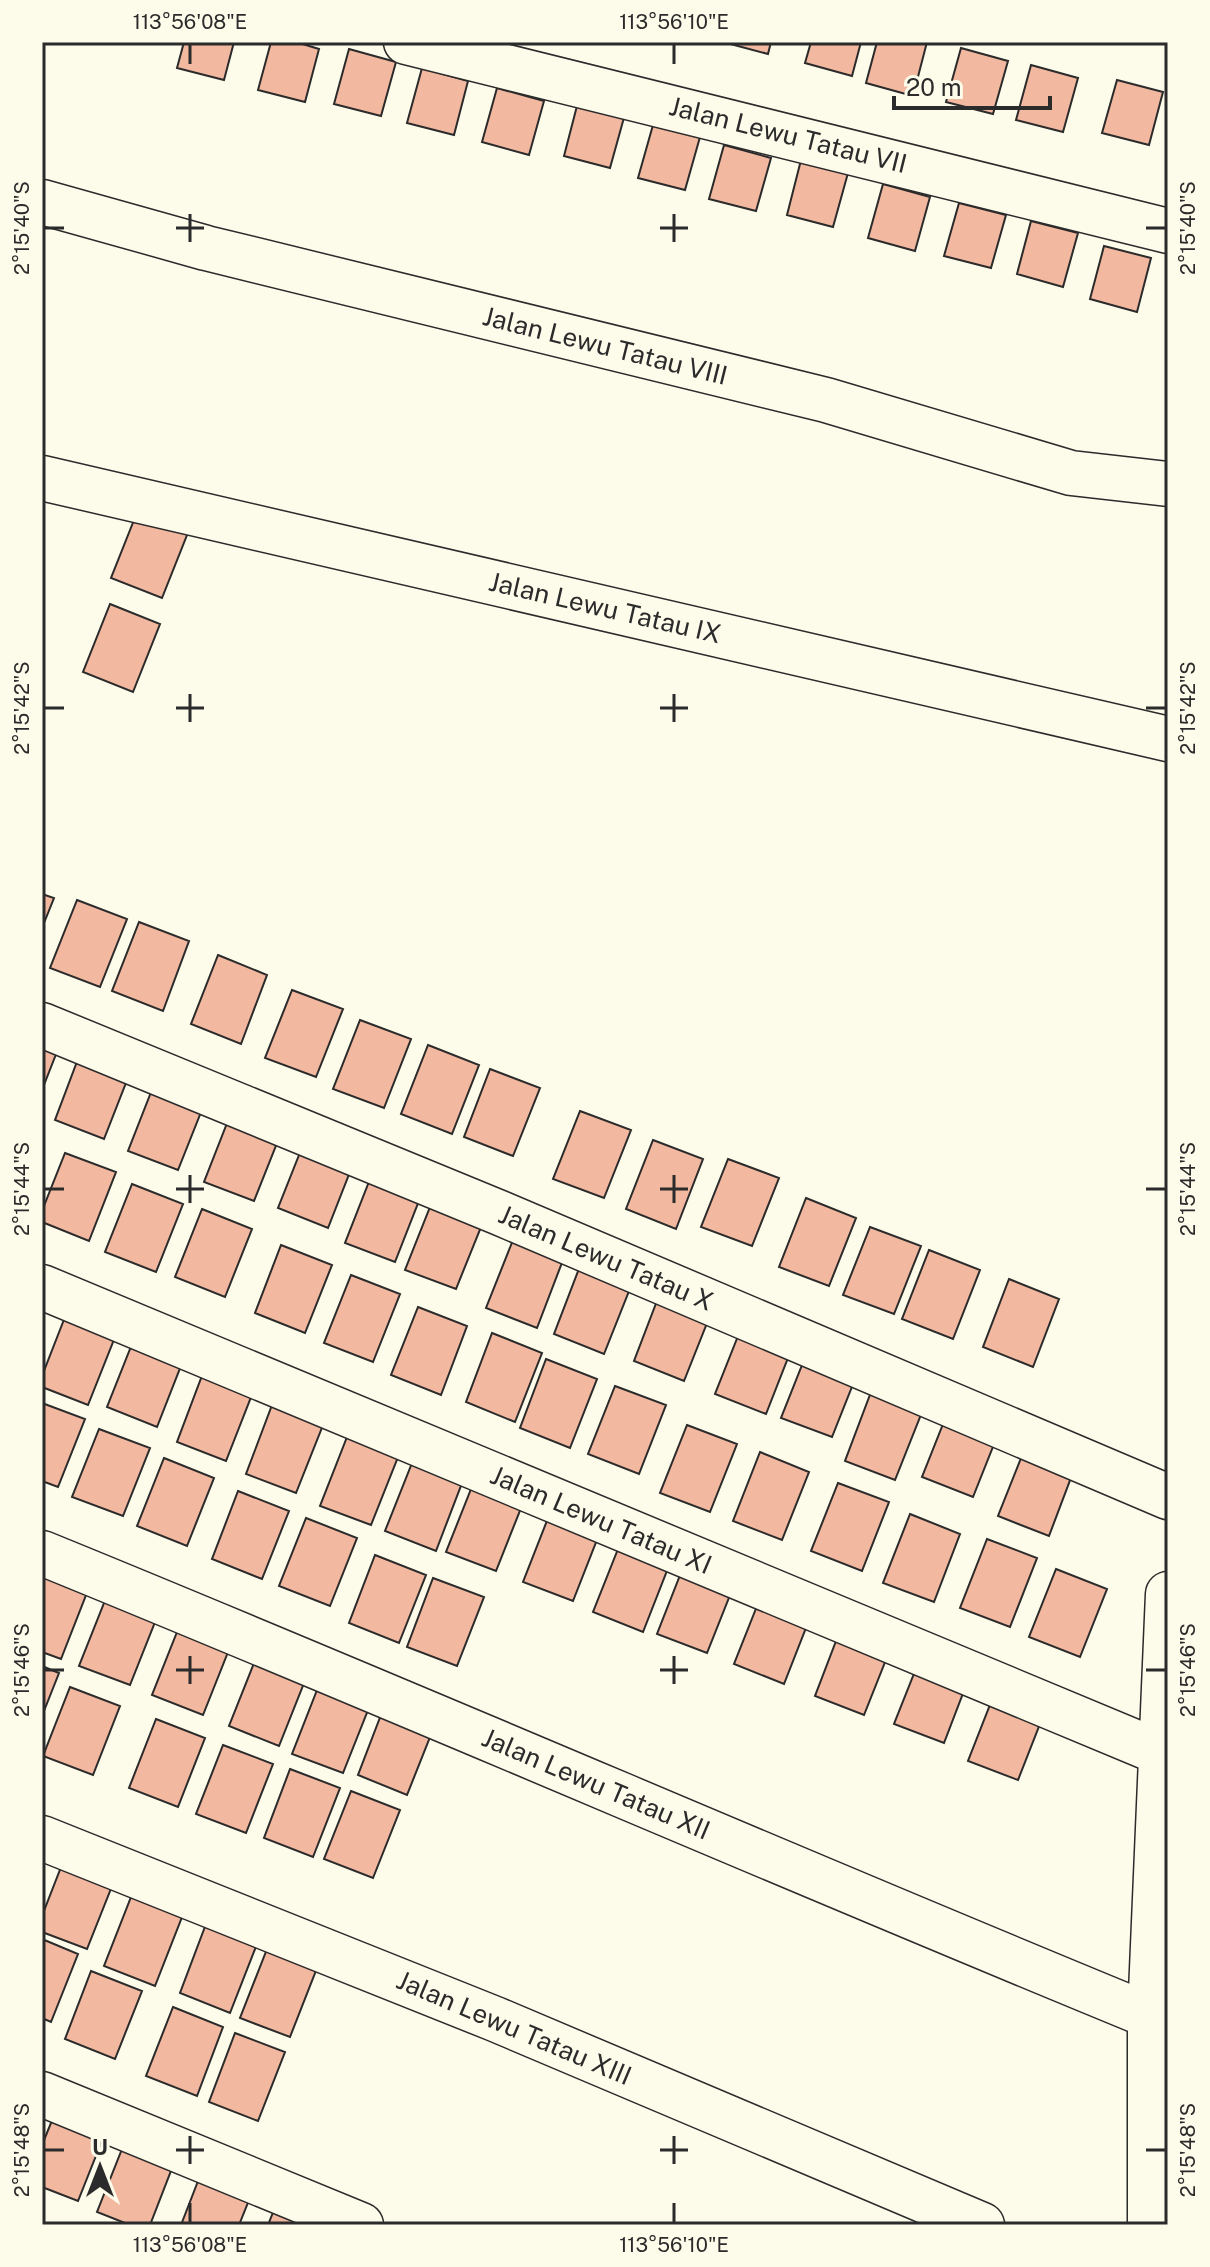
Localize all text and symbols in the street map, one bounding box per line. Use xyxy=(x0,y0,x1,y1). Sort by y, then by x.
text: 113°56'08"E xyxy=(133,10,247,34)
text: 113°56'10"E xyxy=(619,10,729,34)
scale bar xyxy=(894,60,1050,110)
text: 20 m xyxy=(906,73,962,101)
street label: Jalan Lewu Tatau VII xyxy=(666,90,910,179)
text: 2°15'40"S xyxy=(10,181,34,275)
text: 2°15'40"S xyxy=(1176,181,1200,275)
street label: Jalan Lewu Tatau VIII xyxy=(480,300,731,391)
street label: Jalan Lewu Tatau IX xyxy=(486,566,724,649)
text: 2°15'42"S xyxy=(10,661,34,755)
text: 2°15'42"S xyxy=(1176,661,1200,755)
text: 2°15'44"S xyxy=(10,1142,34,1236)
text: 2°15'44"S xyxy=(1176,1142,1200,1236)
street label: Jalan Lewu Tatau X xyxy=(494,1198,718,1317)
street label: Jalan Lewu Tatau XI xyxy=(486,1459,717,1580)
text: 2°15'46"S xyxy=(10,1623,34,1717)
text: 2°15'46"S xyxy=(1176,1623,1200,1717)
street label: Jalan Lewu Tatau XII xyxy=(477,1721,715,1846)
street label: Jalan Lewu Tatau XIII xyxy=(392,1964,636,2091)
text: 2°15'48"S xyxy=(10,2103,34,2197)
text: 2°15'48"S xyxy=(1176,2103,1200,2197)
north arrow xyxy=(60,2127,140,2207)
text: U xyxy=(92,2134,108,2160)
text: 113°56'08"E xyxy=(133,2233,247,2257)
text: 113°56'10"E xyxy=(619,2233,729,2257)

